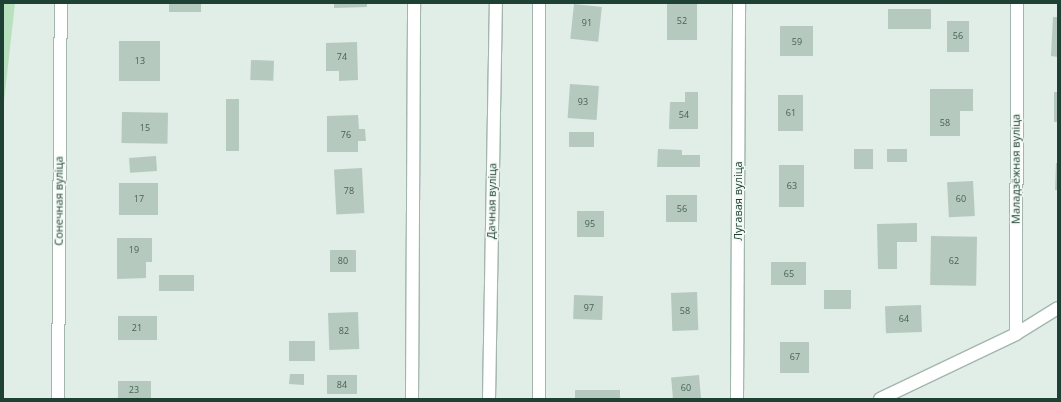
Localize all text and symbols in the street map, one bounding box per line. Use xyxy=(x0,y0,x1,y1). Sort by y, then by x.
house number: 52 xyxy=(677,16,687,26)
house number: 91 xyxy=(582,18,592,28)
house number: 56 xyxy=(953,31,963,41)
house number: 59 xyxy=(792,37,802,47)
house number: 74 xyxy=(337,52,347,62)
house number: 13 xyxy=(135,56,145,66)
house number: 93 xyxy=(578,97,588,107)
house number: 61 xyxy=(786,108,796,118)
house number: 54 xyxy=(679,110,689,120)
street label: Маладзёжная вуліца xyxy=(1009,114,1023,224)
house number: 58 xyxy=(940,118,950,128)
house number: 15 xyxy=(140,123,150,133)
house number: 76 xyxy=(341,130,351,140)
street label: Сонечная вуліца xyxy=(52,156,66,246)
street label: Лугавая вуліца xyxy=(731,161,745,241)
street label: Дачная вуліца xyxy=(485,163,499,239)
house number: 63 xyxy=(787,181,797,191)
house number: 78 xyxy=(344,186,354,196)
house number: 17 xyxy=(134,194,144,204)
house number: 60 xyxy=(956,194,966,204)
house number: 56 xyxy=(677,204,687,214)
house number: 95 xyxy=(585,219,595,229)
house number: 19 xyxy=(129,245,139,255)
house number: 80 xyxy=(338,256,348,266)
house number: 62 xyxy=(949,256,959,266)
house number: 65 xyxy=(784,269,794,279)
house number: 97 xyxy=(584,303,594,313)
house number: 58 xyxy=(680,306,690,316)
house number: 64 xyxy=(899,314,909,324)
house number: 21 xyxy=(132,323,142,333)
house number: 82 xyxy=(339,326,349,336)
house number: 67 xyxy=(790,352,800,362)
house number: 84 xyxy=(337,380,347,390)
house number: 60 xyxy=(681,383,691,393)
house number: 23 xyxy=(129,385,139,395)

